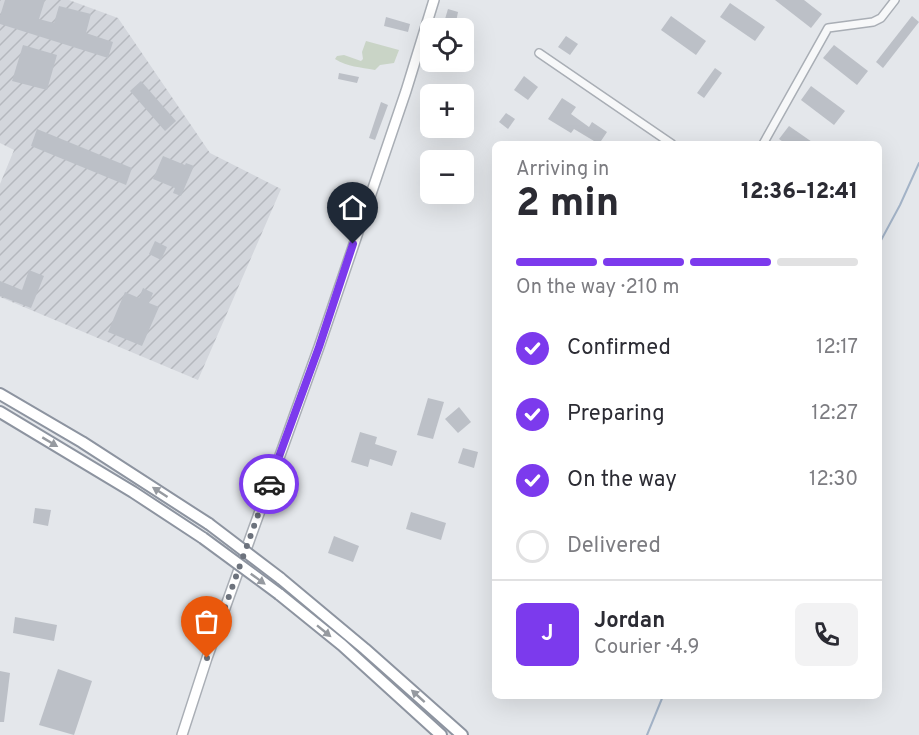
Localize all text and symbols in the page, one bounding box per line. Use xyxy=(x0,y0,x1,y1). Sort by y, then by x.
map controls xyxy=(420,18,474,204)
button: locate xyxy=(420,18,474,72)
button: + xyxy=(420,84,474,138)
button: − xyxy=(420,150,474,204)
text: Arriving in xyxy=(516,157,609,183)
text: 12:36–12:41 xyxy=(741,179,858,206)
text: 2 min xyxy=(516,181,619,230)
pin xyxy=(327,182,378,244)
icon: home xyxy=(336,191,369,224)
text: On the way · 210 m xyxy=(516,275,680,301)
icon: check xyxy=(516,332,549,365)
text: Confirmed xyxy=(567,335,671,362)
text: 12:17 xyxy=(816,335,858,361)
icon: check xyxy=(516,398,549,431)
text: Preparing xyxy=(567,401,665,428)
text: 12:27 xyxy=(811,401,858,427)
one-way arrow xyxy=(42,436,58,447)
courier xyxy=(239,454,299,514)
icon: check xyxy=(516,464,549,497)
text: On the way xyxy=(567,467,677,494)
text: 12:30 xyxy=(809,467,858,493)
icon: car xyxy=(253,468,286,501)
one-way arrow xyxy=(152,487,168,498)
text: Delivered xyxy=(567,533,661,560)
one-way arrow xyxy=(250,572,265,584)
pin xyxy=(181,596,232,658)
button: phone xyxy=(795,603,858,666)
icon: bag xyxy=(190,605,223,638)
text: Jordan xyxy=(594,608,665,635)
text: J xyxy=(541,621,554,648)
one-way arrow xyxy=(316,624,332,637)
text: Courier · 4.9 xyxy=(594,635,699,661)
one-way arrow xyxy=(411,689,426,703)

